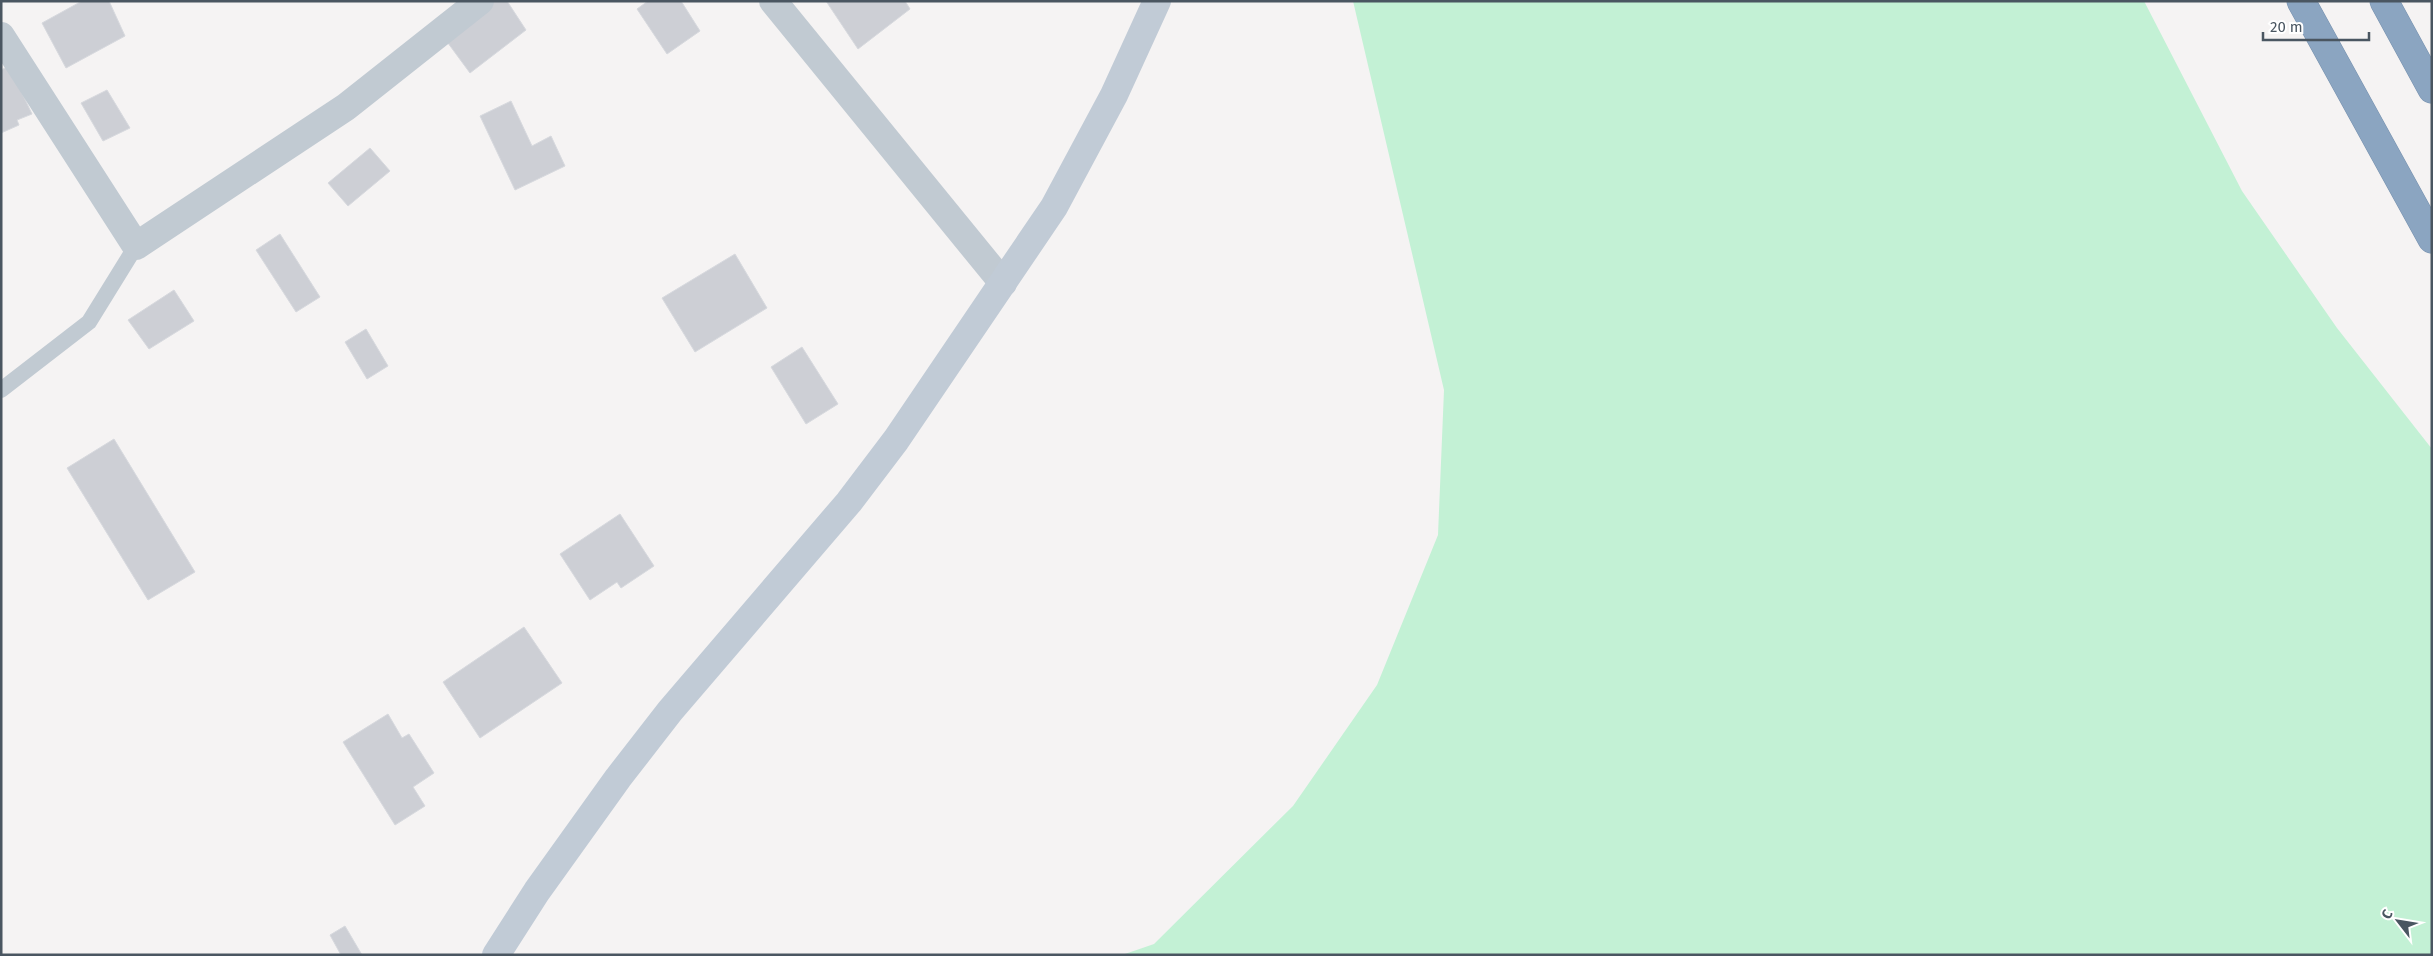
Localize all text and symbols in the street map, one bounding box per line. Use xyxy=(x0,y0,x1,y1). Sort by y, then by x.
scale bar xyxy=(2263,10,2369,42)
text: 20 m xyxy=(2270,18,2303,36)
north arrow xyxy=(2373,896,2423,946)
text: С xyxy=(2378,907,2397,922)

